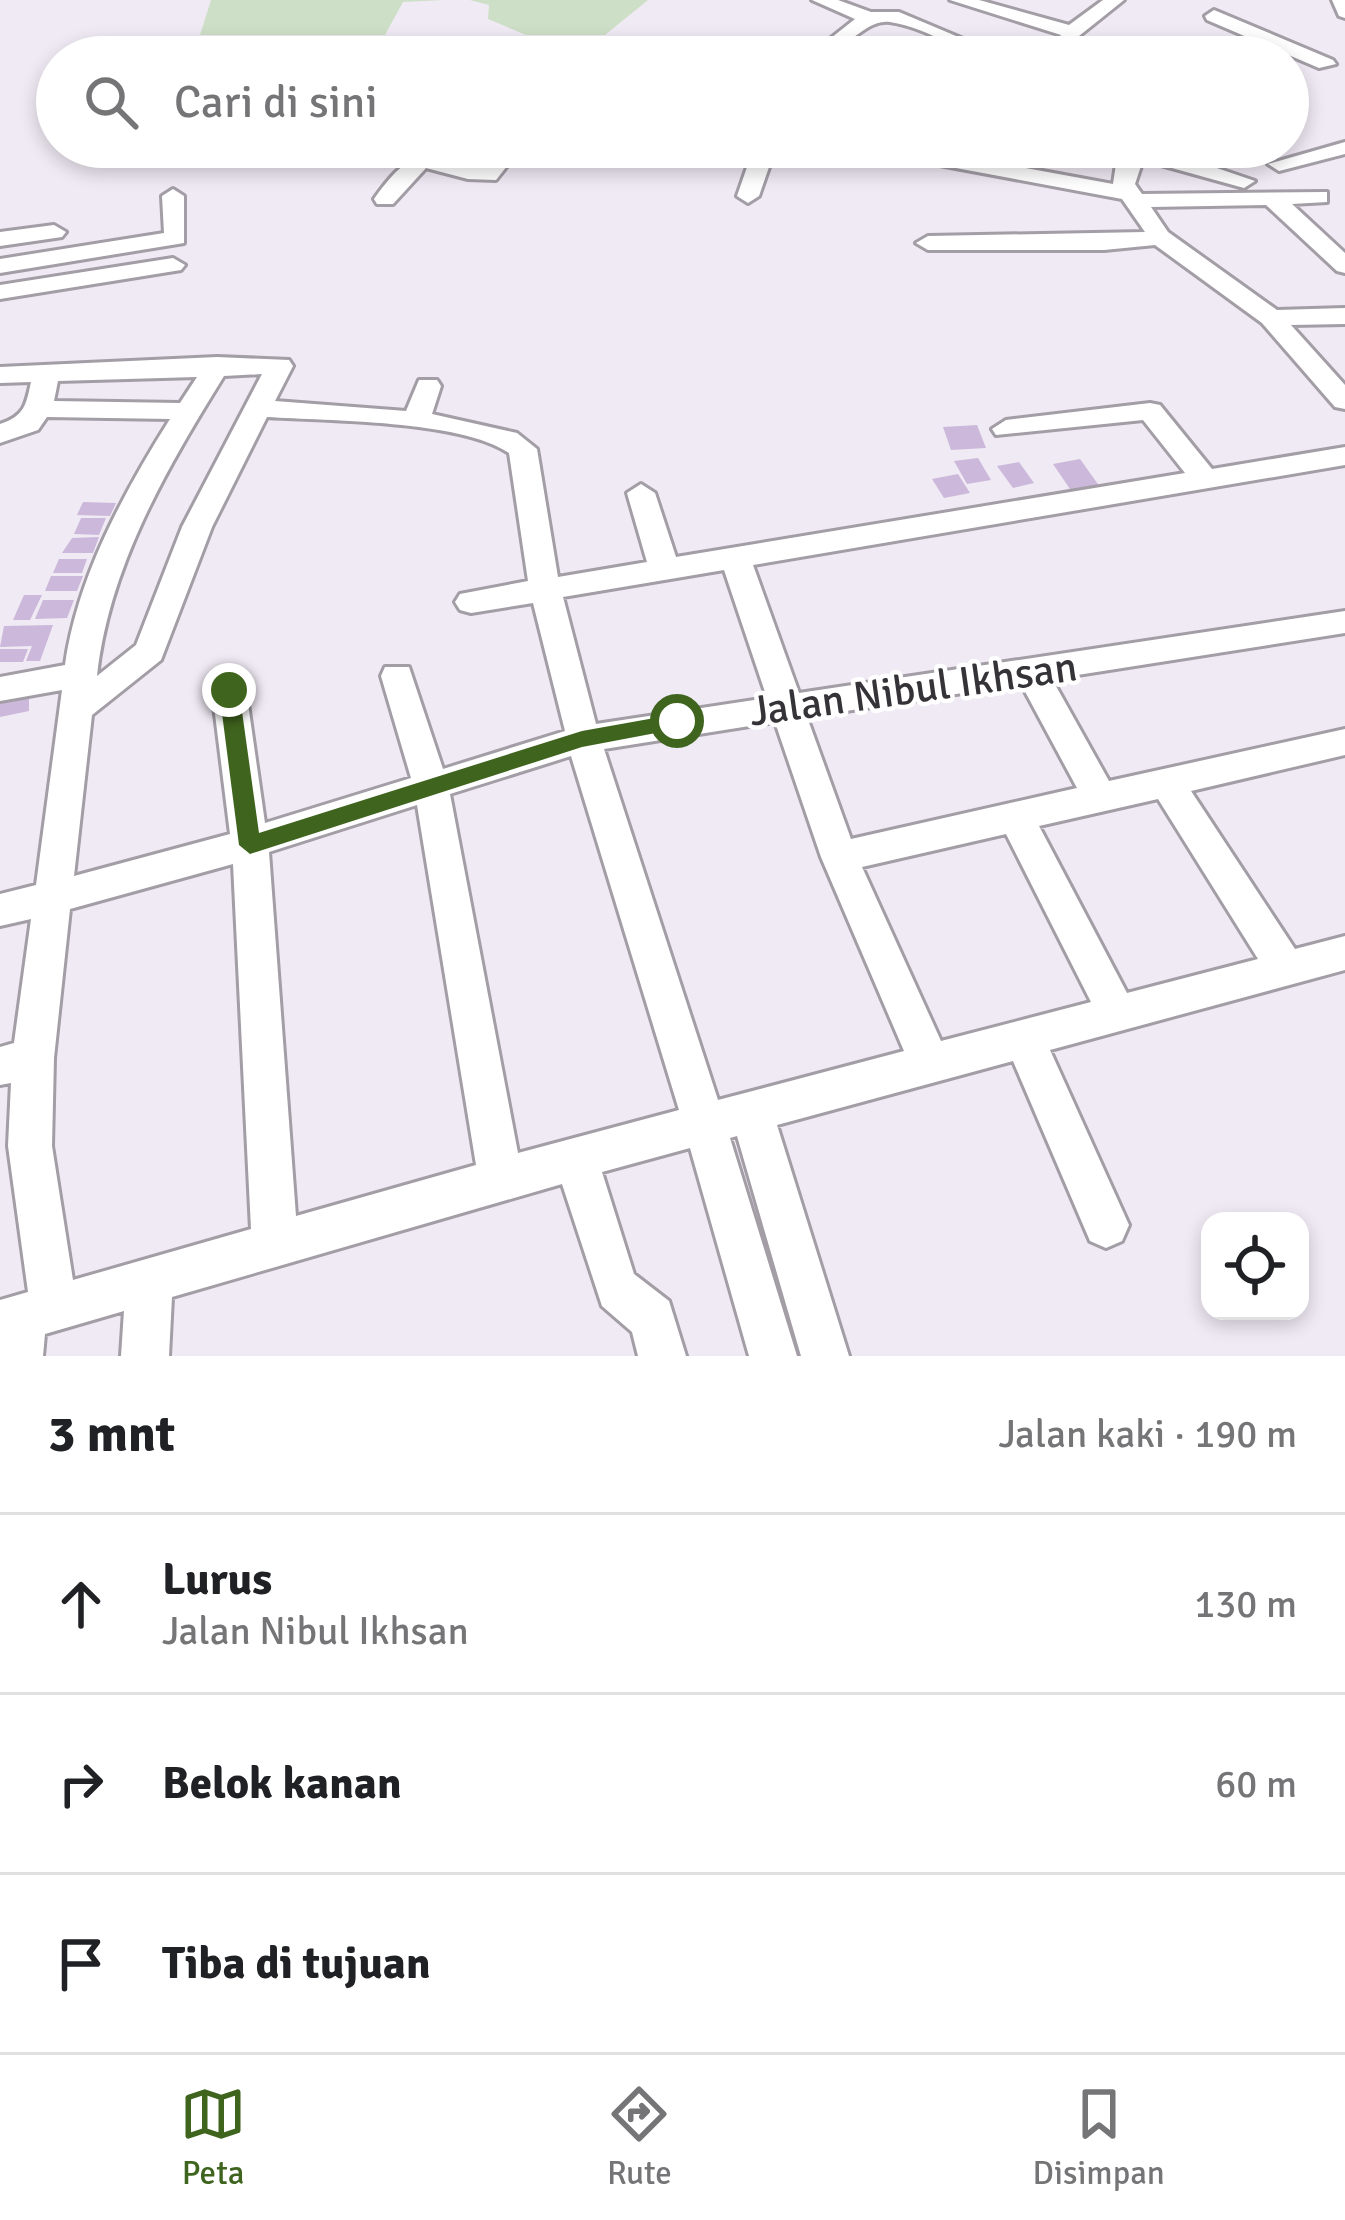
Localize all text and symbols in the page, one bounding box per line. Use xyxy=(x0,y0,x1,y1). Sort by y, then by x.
search box xyxy=(36,36,1309,168)
icon: search xyxy=(78,69,144,135)
text: Cari di sini xyxy=(174,75,378,130)
street label: Jalan Nibul Ikhsan xyxy=(746,641,1080,738)
route end xyxy=(202,663,256,717)
route start xyxy=(650,694,704,748)
map controls xyxy=(1201,1212,1309,1320)
button: locate xyxy=(1201,1212,1309,1320)
text: 3 mnt xyxy=(48,1403,175,1466)
text: Jalan kaki · 190 m xyxy=(999,1410,1297,1458)
text: Lurus xyxy=(162,1552,272,1607)
icon: ahead xyxy=(48,1571,114,1637)
text: 130 m xyxy=(1194,1580,1297,1628)
text: Jalan Nibul Ikhsan xyxy=(162,1607,469,1655)
icon: right xyxy=(48,1751,114,1817)
text: Belok kanan xyxy=(162,1756,402,1811)
text: 60 m xyxy=(1215,1760,1297,1808)
icon: arrive xyxy=(48,1931,114,1997)
text: Tiba di tujuan xyxy=(162,1936,431,1991)
tab: Peta xyxy=(180,2081,246,2194)
tab: Rute xyxy=(606,2081,672,2194)
tab: Disimpan xyxy=(1033,2081,1165,2194)

